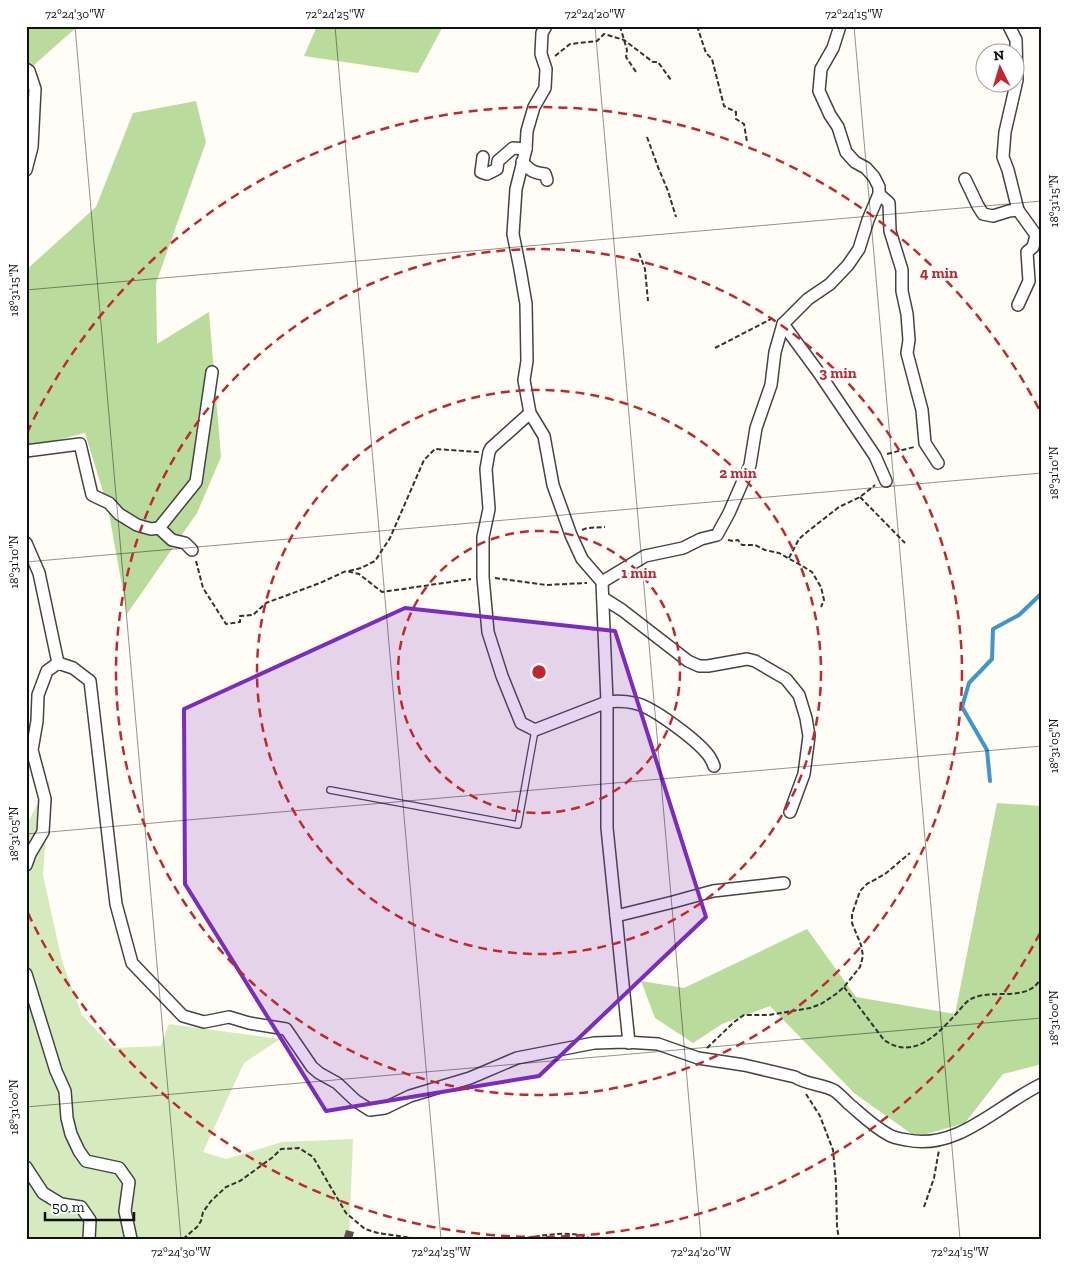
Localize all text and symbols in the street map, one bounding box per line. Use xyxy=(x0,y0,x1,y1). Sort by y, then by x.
text: 72°24'30"W xyxy=(45,7,106,21)
text: 72°24'25"W xyxy=(305,7,365,21)
text: 72°24'20"W xyxy=(565,7,626,21)
text: 72°24'15"W xyxy=(825,7,884,21)
north arrow xyxy=(976,42,1026,92)
text: N xyxy=(993,47,1005,64)
text: 18°31'15"N xyxy=(1047,175,1061,227)
text: 18°31'15"N xyxy=(7,264,21,316)
text: 4 min xyxy=(920,264,958,282)
text: 3 min xyxy=(819,364,857,382)
text: 18°31'10"N xyxy=(1047,446,1061,500)
text: 2 min xyxy=(719,464,757,482)
text: 18°31'10"N xyxy=(7,535,21,589)
text: 1 min xyxy=(621,564,657,582)
centre of rings xyxy=(530,663,548,681)
text: 18°31'05"N xyxy=(1047,719,1061,773)
text: 18°31'05"N xyxy=(7,807,21,861)
text: 18°31'00"N xyxy=(1047,990,1061,1046)
text: 18°31'00"N xyxy=(7,1079,21,1135)
scale bar xyxy=(45,1190,134,1222)
text: 50 m xyxy=(52,1198,85,1216)
text: 72°24'30"W xyxy=(151,1245,212,1259)
text: 72°24'25"W xyxy=(411,1245,471,1259)
text: 72°24'20"W xyxy=(671,1245,732,1259)
text: 72°24'15"W xyxy=(931,1245,990,1259)

